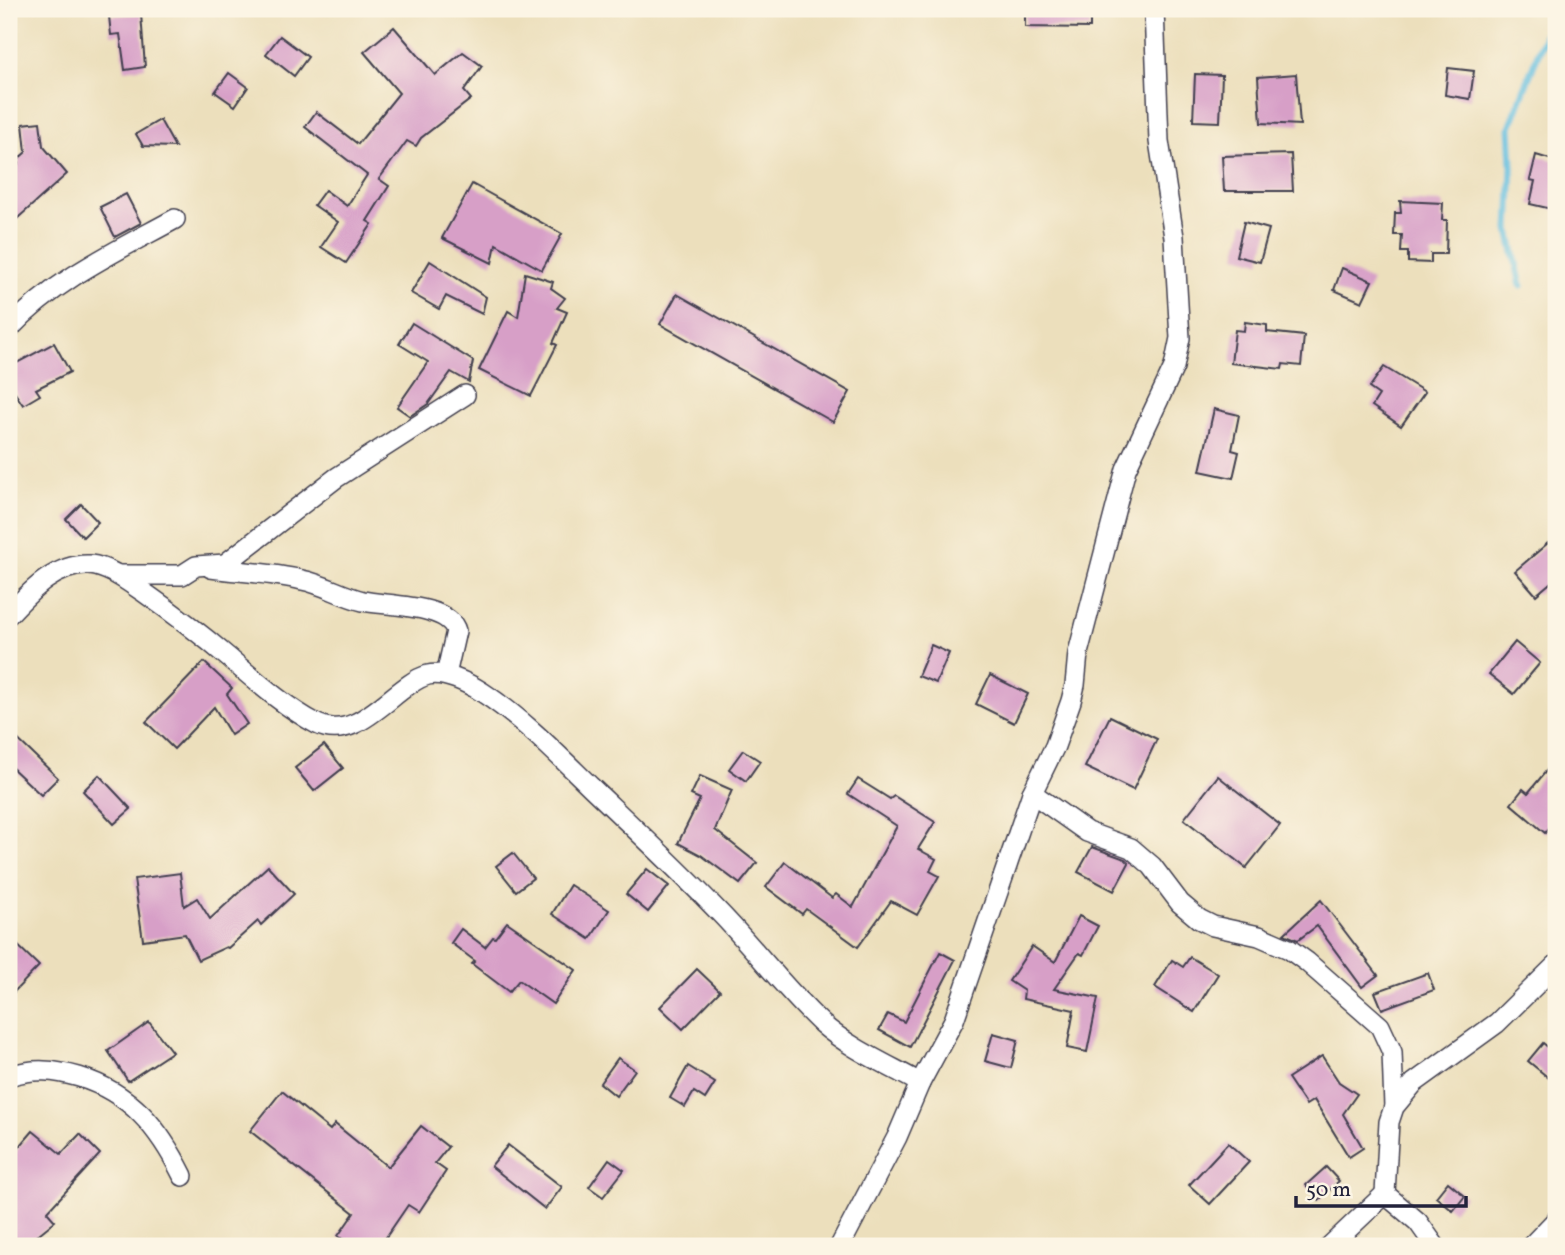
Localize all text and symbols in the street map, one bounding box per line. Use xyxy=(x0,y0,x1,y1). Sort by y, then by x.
scale bar xyxy=(1296,1164,1465,1208)
text: 50 m xyxy=(1306,1176,1351,1205)

